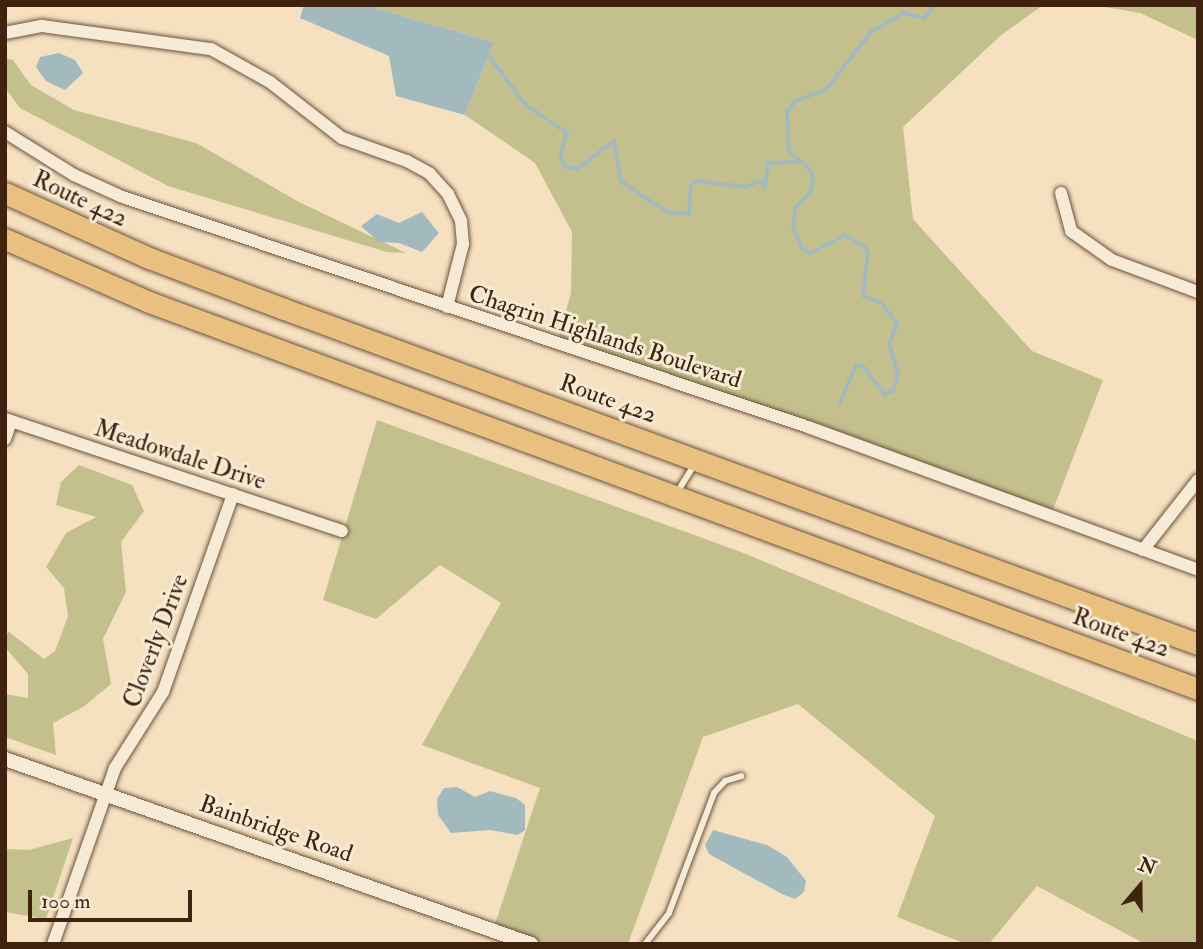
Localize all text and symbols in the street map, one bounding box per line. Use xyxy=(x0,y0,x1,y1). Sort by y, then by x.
street label: Route 422 xyxy=(28,165,132,233)
street label: Chagrin Highlands Boulevard xyxy=(465,279,745,395)
street label: Route 422 xyxy=(556,368,660,430)
street label: Meadowdale Drive xyxy=(91,414,269,496)
street label: Cloverly Drive xyxy=(117,570,195,712)
street label: Route 422 xyxy=(1069,602,1173,664)
street label: Bainbridge Road xyxy=(196,789,356,869)
north arrow xyxy=(1105,851,1175,921)
text: N xyxy=(1135,852,1159,880)
scale bar xyxy=(32,876,196,920)
text: 100 m xyxy=(41,888,91,915)

